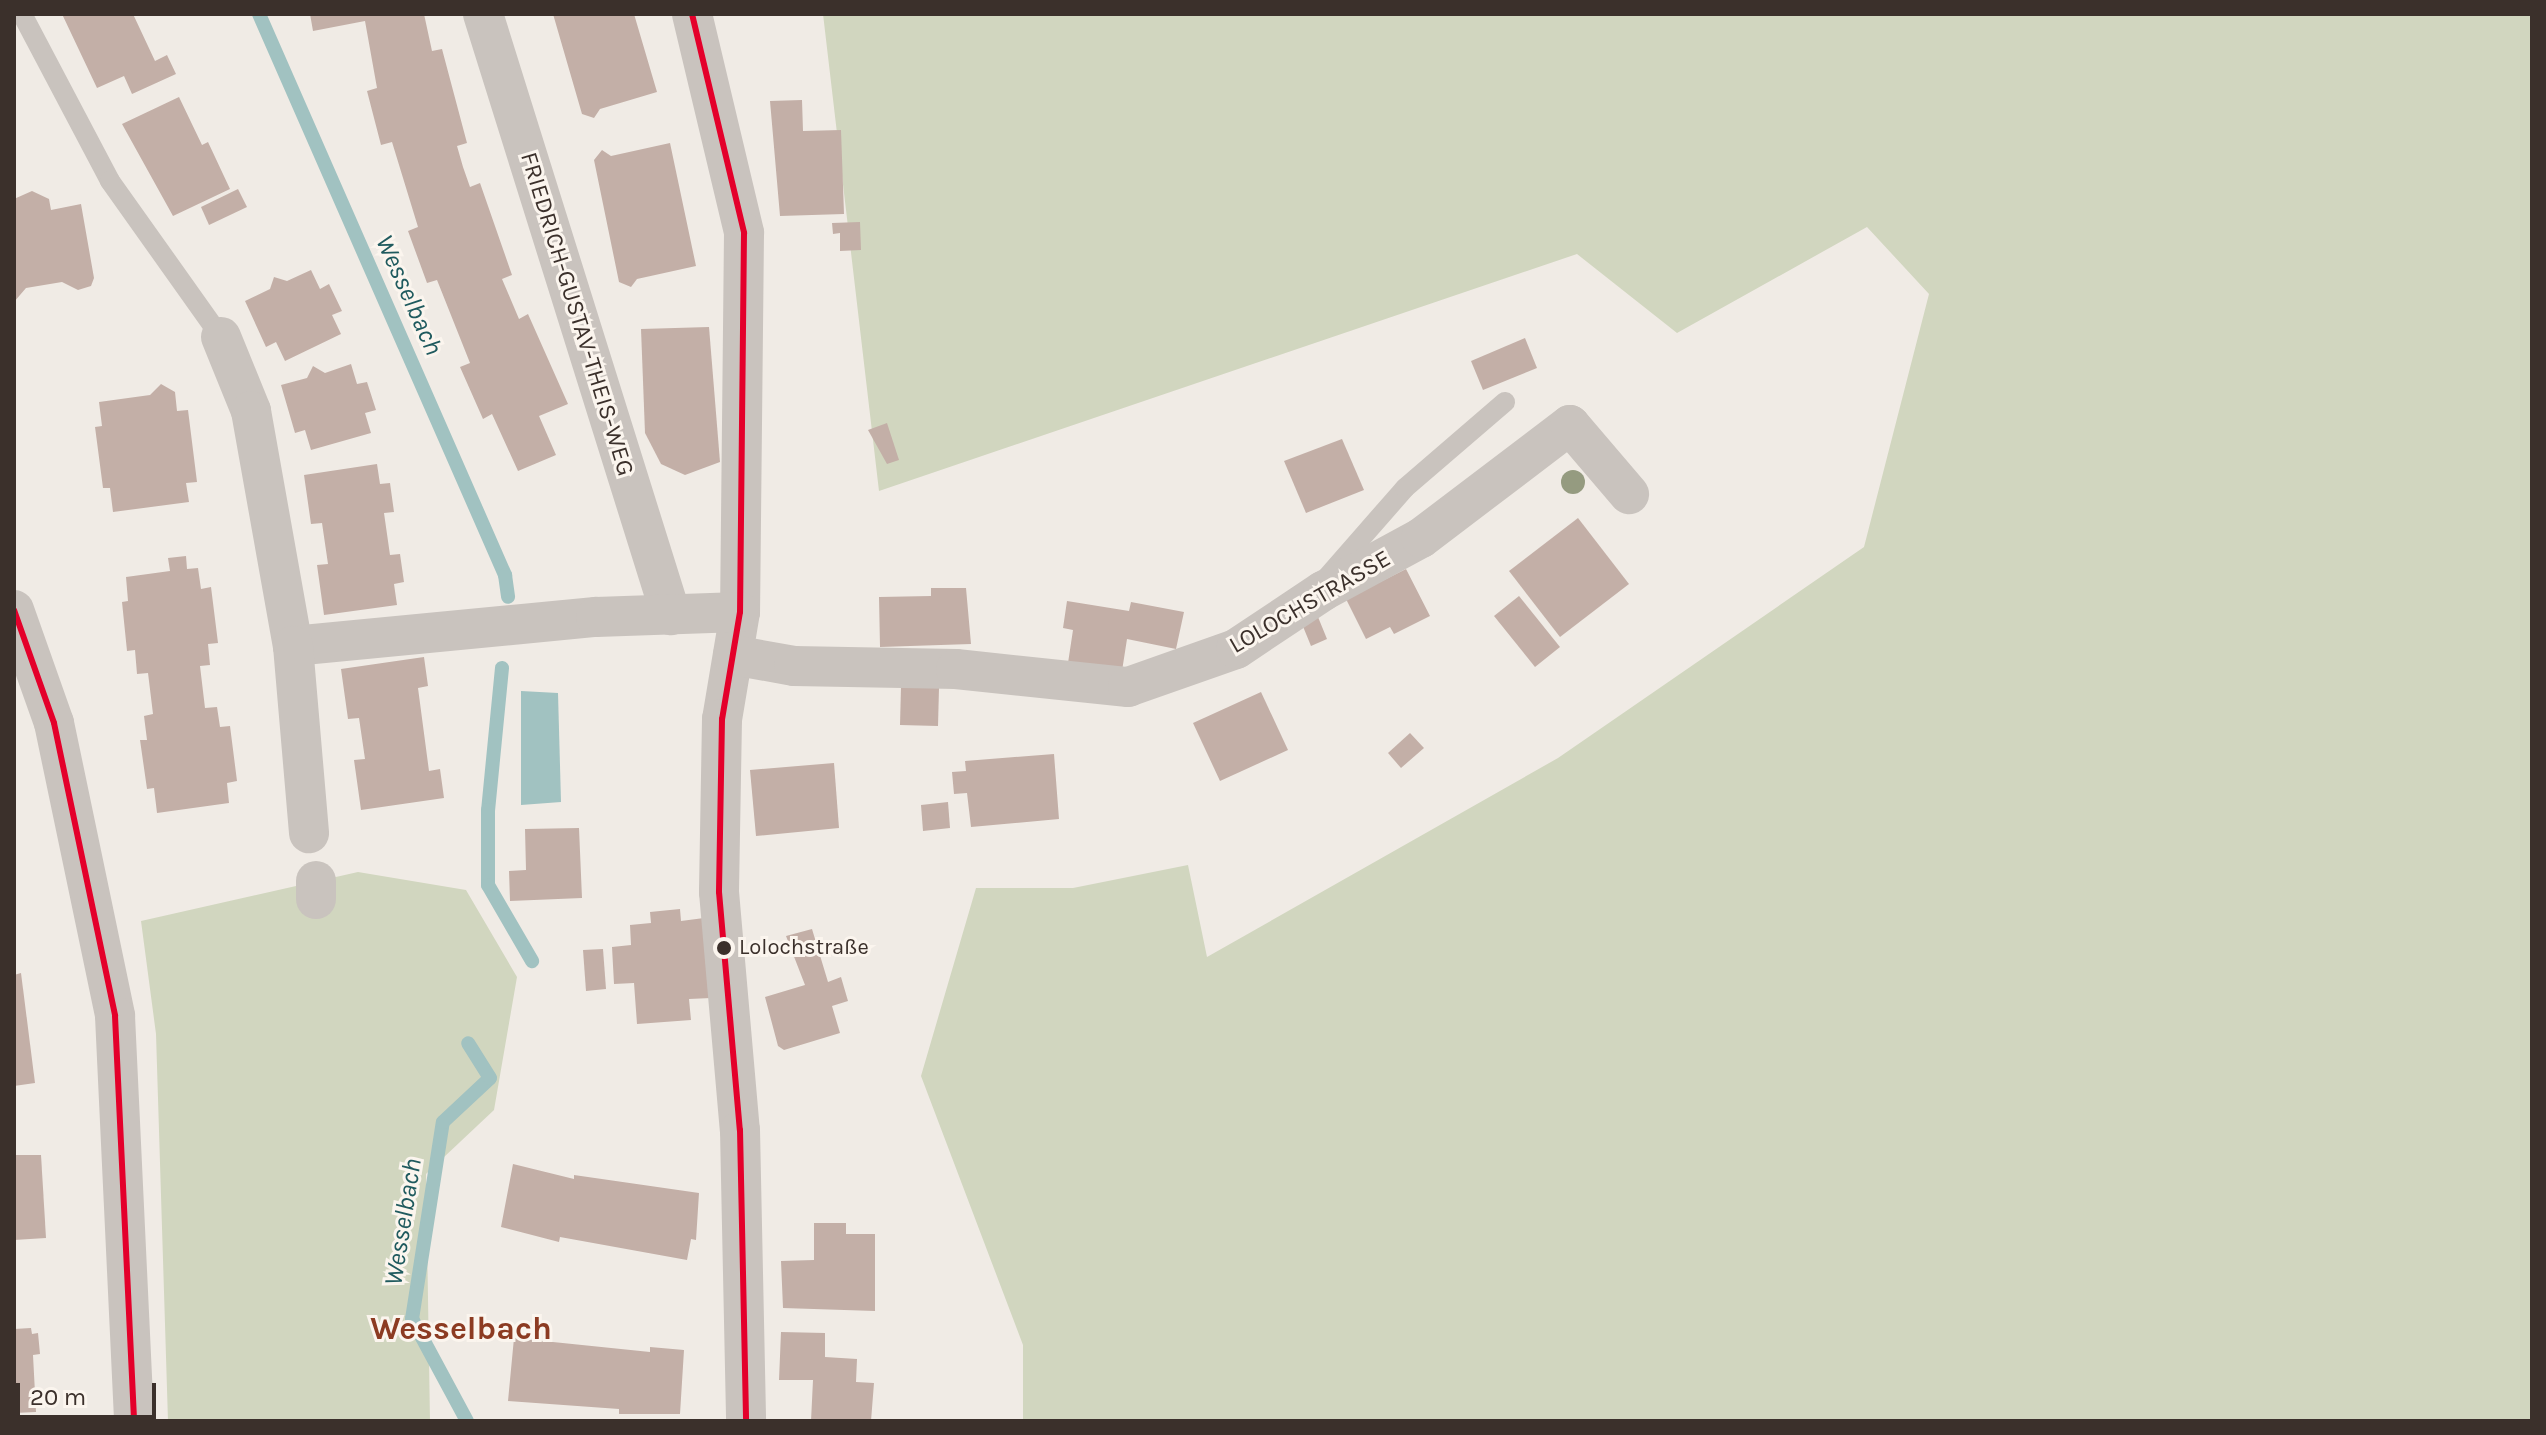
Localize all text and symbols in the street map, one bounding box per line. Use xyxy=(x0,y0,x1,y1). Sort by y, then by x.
street label: FRIEDRICH-GUSTAV-THEIS-WEG xyxy=(514,149,640,479)
water label: Wesselbach xyxy=(369,230,449,360)
street label: LOLOCHSTRASSE xyxy=(1224,544,1396,660)
place label: Lolochstraße xyxy=(739,935,869,961)
marker: Lolochstraße xyxy=(716,940,732,956)
water label: Wesselbach xyxy=(378,1156,428,1288)
district label: Wesselbach xyxy=(370,1310,552,1348)
scale bar xyxy=(20,1367,160,1417)
text: 20 m xyxy=(30,1383,86,1411)

